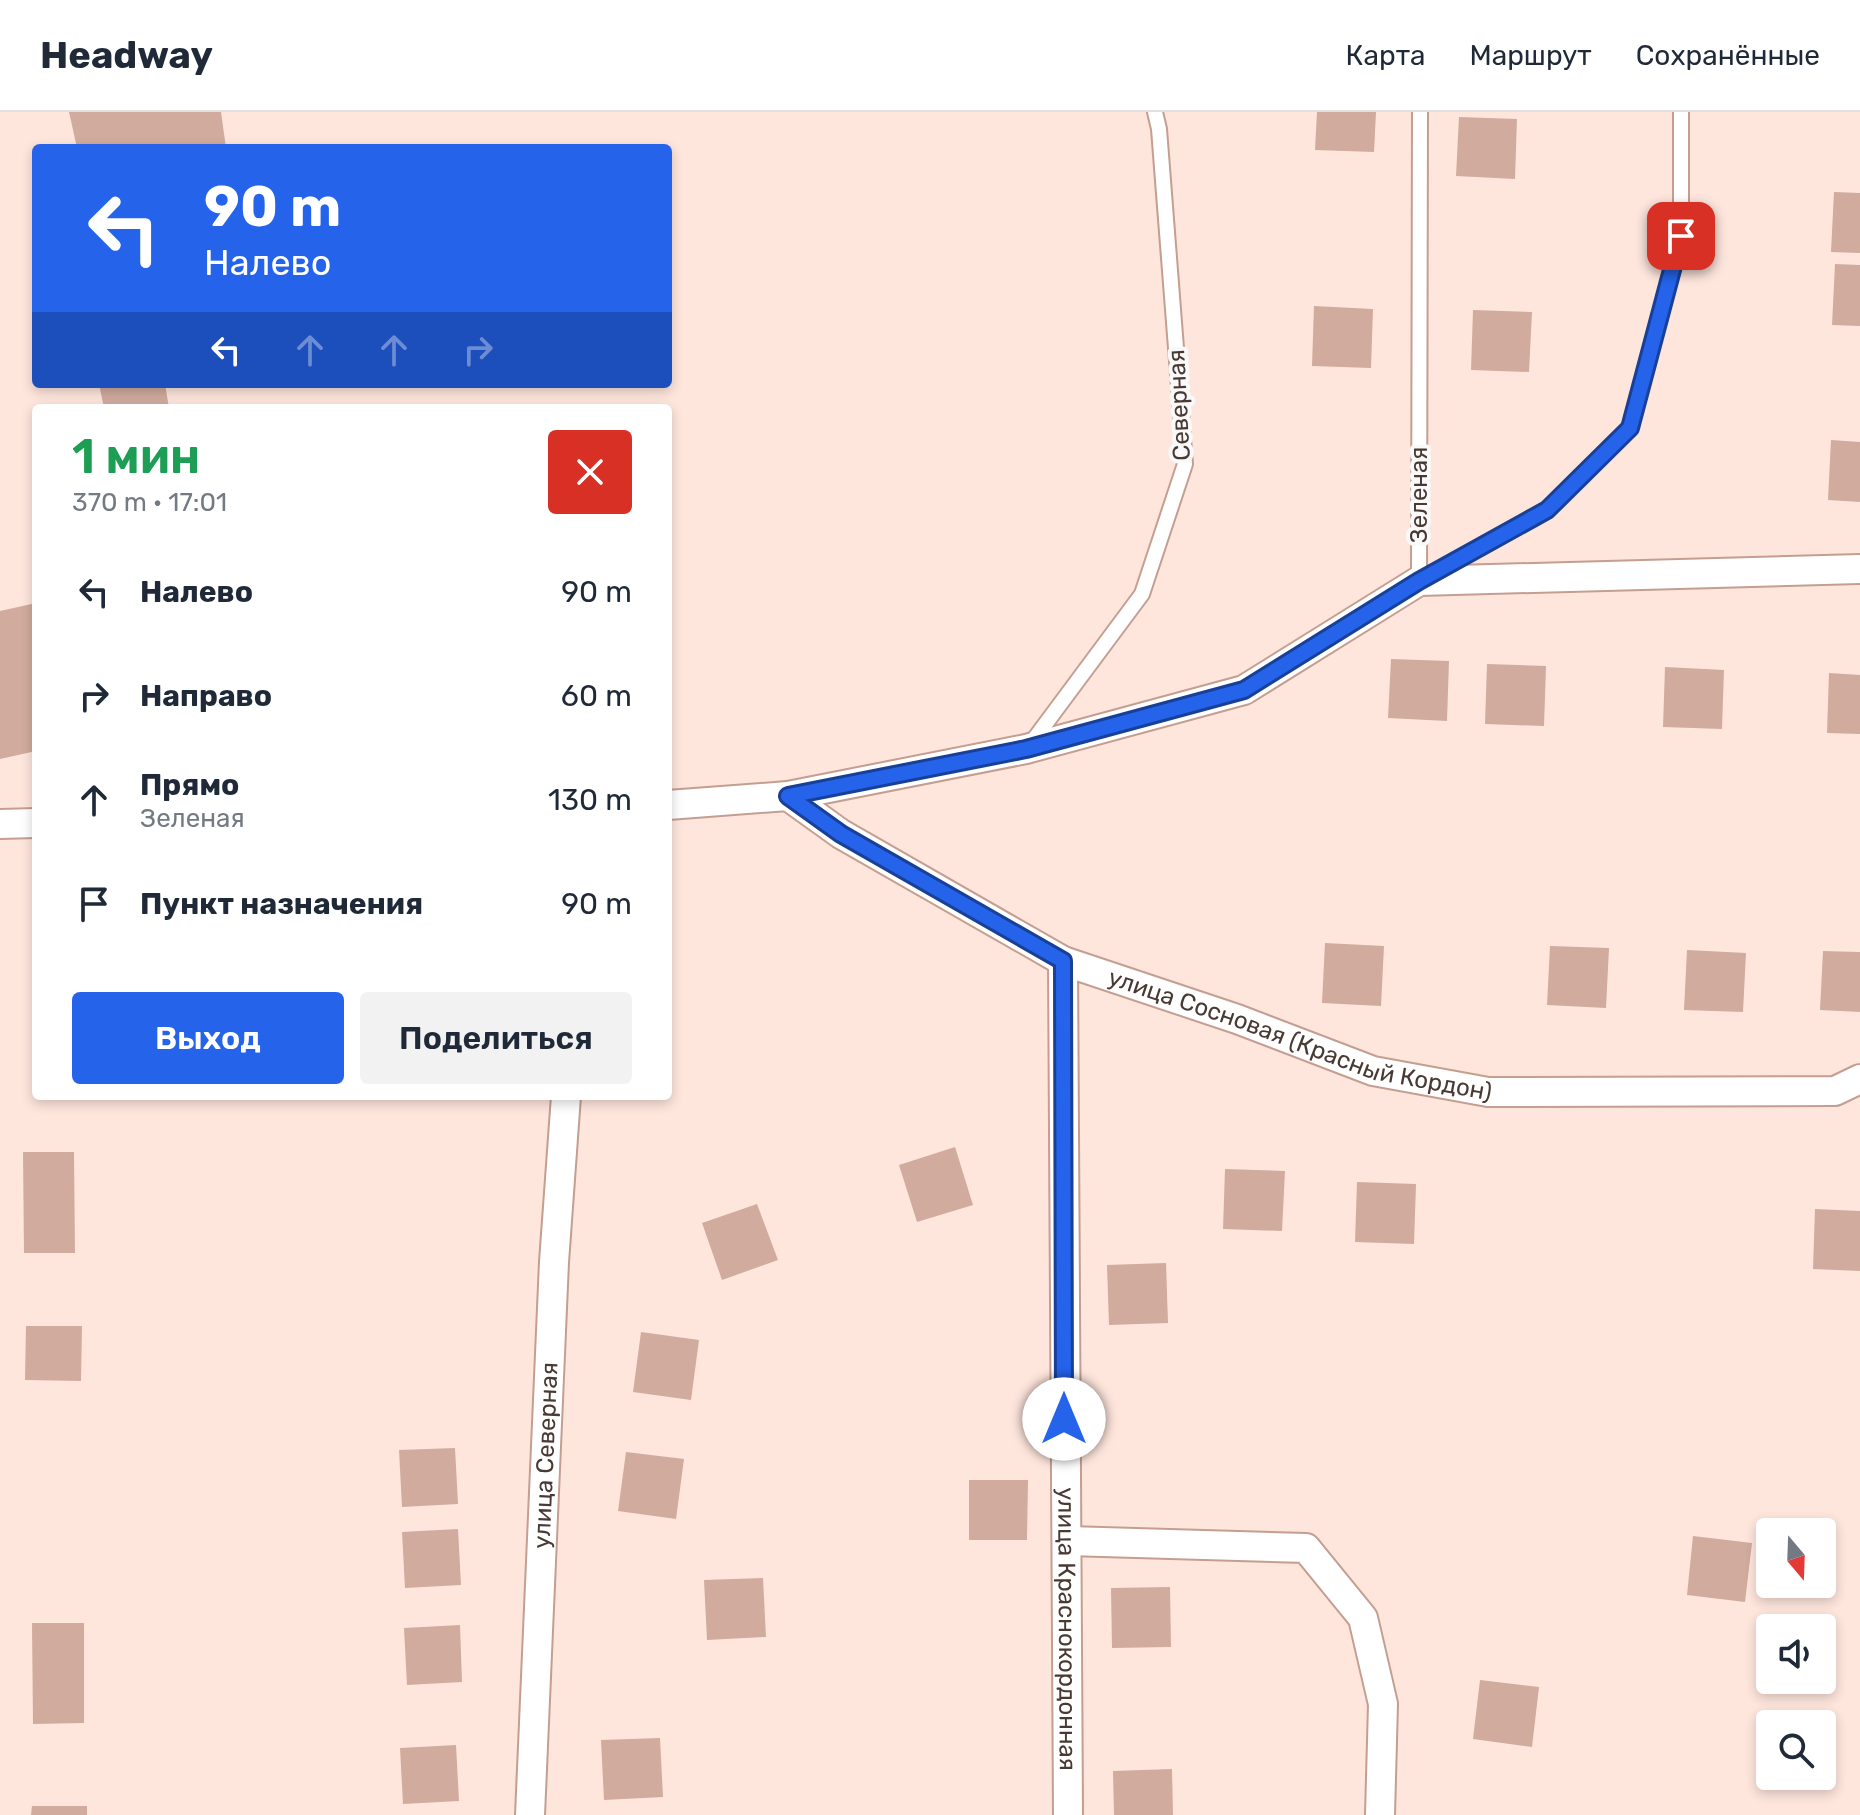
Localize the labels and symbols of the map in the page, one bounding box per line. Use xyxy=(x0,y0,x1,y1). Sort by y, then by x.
pin xyxy=(1647,202,1715,270)
street label: Северная xyxy=(1162,349,1196,461)
street label: Зеленая xyxy=(1405,447,1433,543)
street label: улица Сосновая (Красный Кордон) xyxy=(1105,963,1494,1106)
street label: улица Северная xyxy=(528,1362,564,1549)
position arrow xyxy=(1022,1377,1106,1461)
street label: улица Краснокордонная xyxy=(1052,1487,1082,1771)
north arrow xyxy=(1756,1518,1836,1598)

